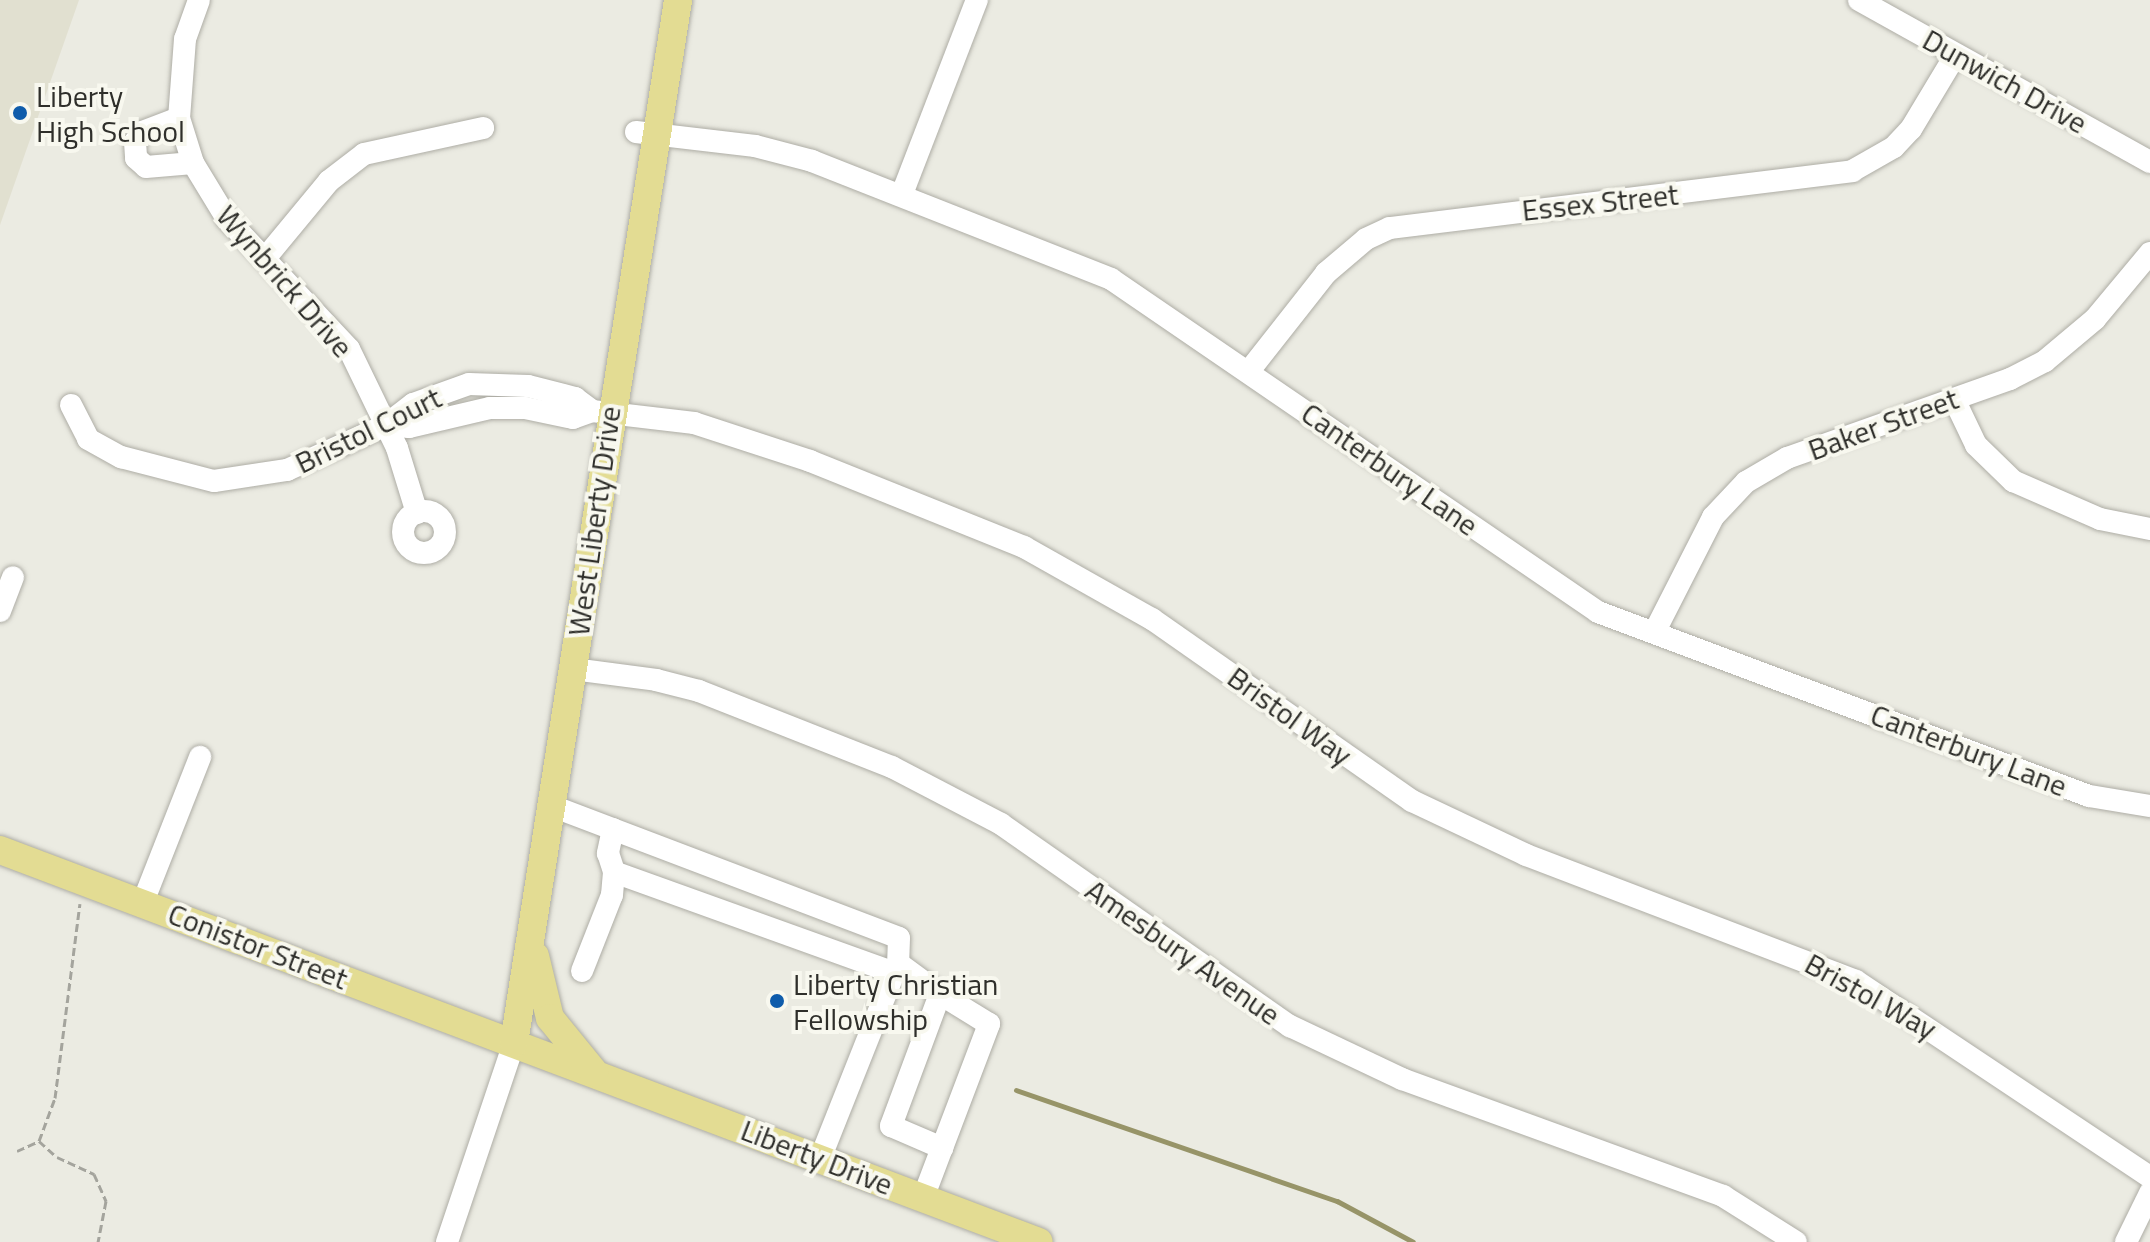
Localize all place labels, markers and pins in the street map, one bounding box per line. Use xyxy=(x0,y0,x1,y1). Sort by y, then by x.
place label: Liberty High School xyxy=(36,78,185,148)
marker: Liberty High School xyxy=(11,104,29,122)
place label: Liberty Christian Fellowship xyxy=(793,966,998,1036)
marker: Liberty Christian Fellowship xyxy=(768,992,786,1010)

